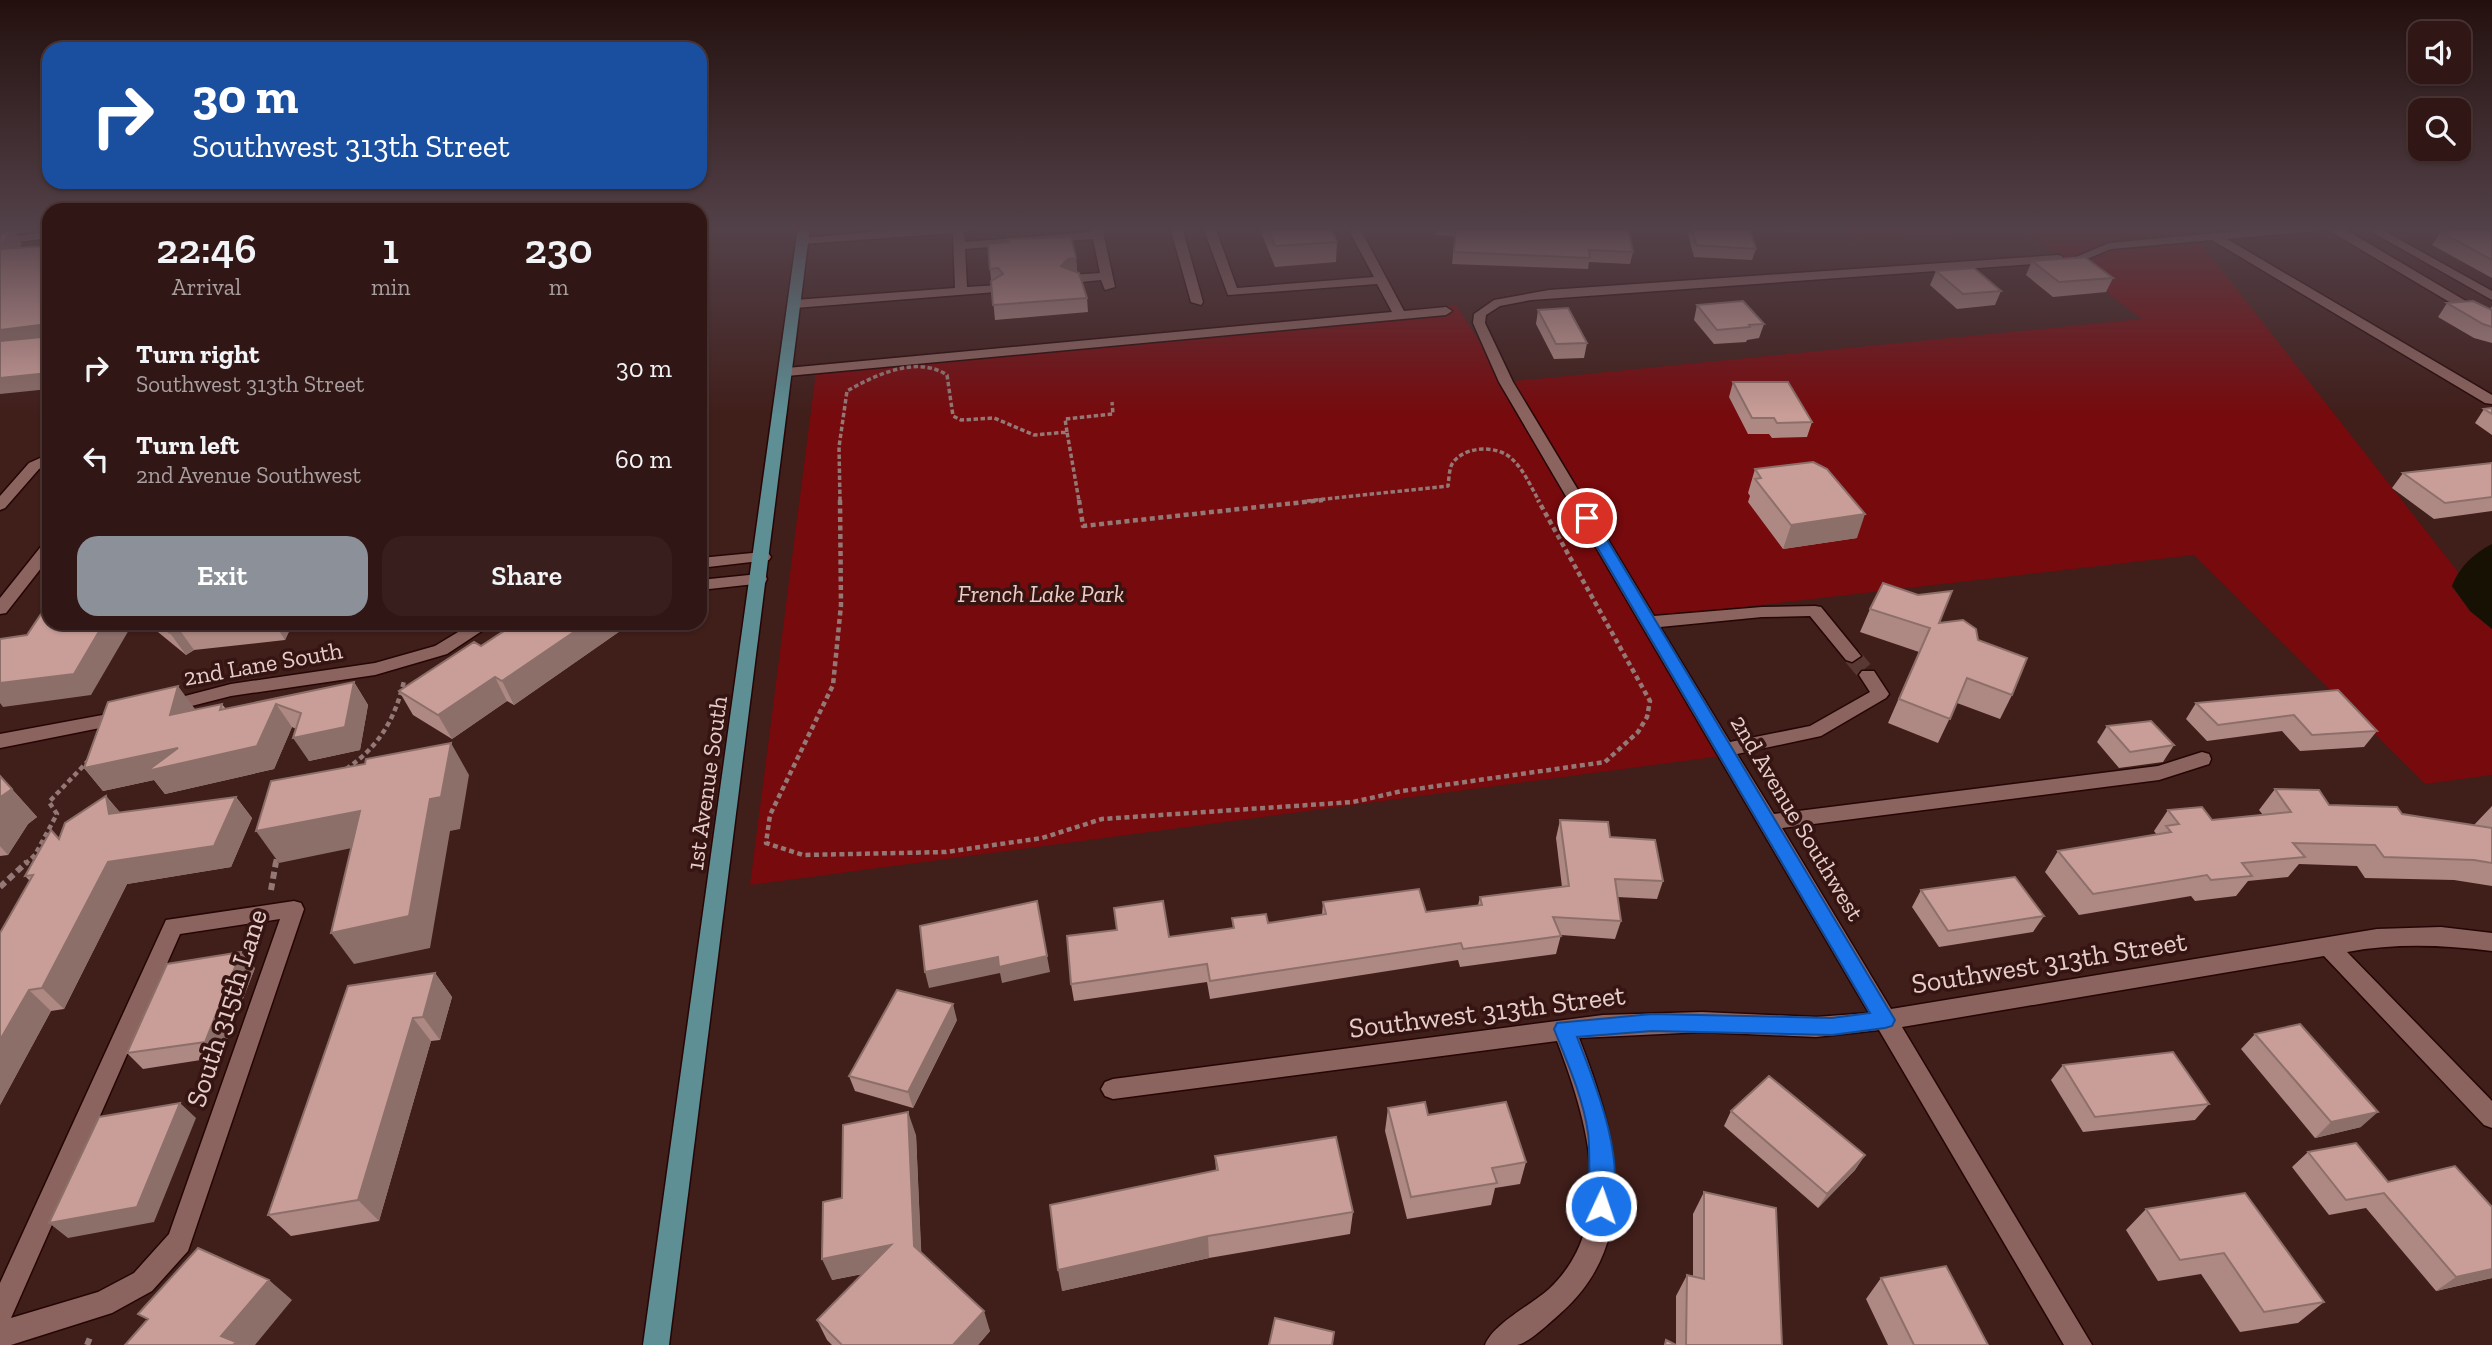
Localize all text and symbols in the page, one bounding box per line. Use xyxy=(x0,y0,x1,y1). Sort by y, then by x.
map controls xyxy=(2408,21,2471,161)
button: sound xyxy=(2408,21,2471,84)
text: 30 m xyxy=(192,67,298,126)
icon: right xyxy=(77,70,168,161)
button: search xyxy=(2408,98,2471,161)
text: Southwest 313th Street xyxy=(192,127,510,165)
text: 22:46 xyxy=(156,223,257,274)
text: 1 xyxy=(382,223,399,274)
text: 230 xyxy=(525,223,593,274)
text: Arrival xyxy=(172,273,241,301)
text: min xyxy=(371,273,410,301)
text: m xyxy=(549,273,569,301)
text: Turn right xyxy=(136,338,259,370)
icon: right xyxy=(77,349,115,387)
text: 30 m xyxy=(616,352,672,384)
text: Southwest 313th Street xyxy=(136,370,364,398)
text: Turn left xyxy=(136,429,239,461)
icon: left xyxy=(77,440,115,478)
text: 60 m xyxy=(615,443,672,475)
text: 2nd Avenue Southwest xyxy=(136,461,361,489)
pin xyxy=(1557,488,1617,548)
icon: arrive xyxy=(1568,499,1606,537)
button: Exit xyxy=(77,536,368,616)
button: Share xyxy=(382,536,672,616)
park label: French Lake Park xyxy=(957,579,1125,608)
street label: 2nd Lane South xyxy=(181,635,345,692)
street label: 1st Avenue South xyxy=(680,693,733,872)
street label: 2nd Avenue Southwest xyxy=(1725,710,1870,926)
street label: South 315th Lane xyxy=(179,905,274,1111)
street label: Southwest 313th Street xyxy=(1909,924,2190,1001)
street label: Southwest 313th Street xyxy=(1347,978,1628,1045)
position arrow xyxy=(1564,1169,1638,1243)

